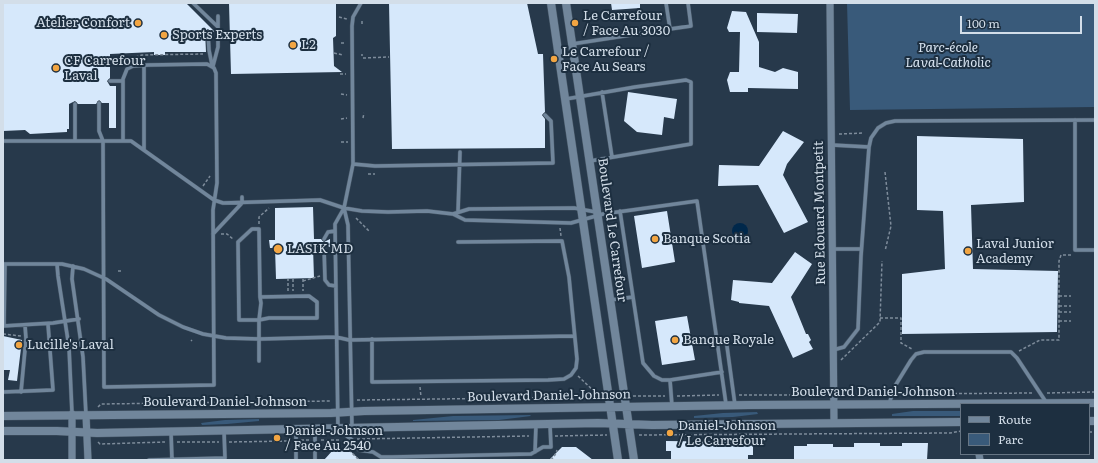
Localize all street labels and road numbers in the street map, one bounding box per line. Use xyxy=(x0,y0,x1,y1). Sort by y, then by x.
street label: Rue Edouard Montpetit xyxy=(811,141,829,285)
street label: Boulevard Le Carrefour xyxy=(594,157,630,303)
street label: Boulevard Daniel-Johnson xyxy=(791,384,955,400)
street label: Boulevard Daniel-Johnson xyxy=(467,387,631,405)
street label: Boulevard Daniel-Johnson xyxy=(143,394,307,410)

